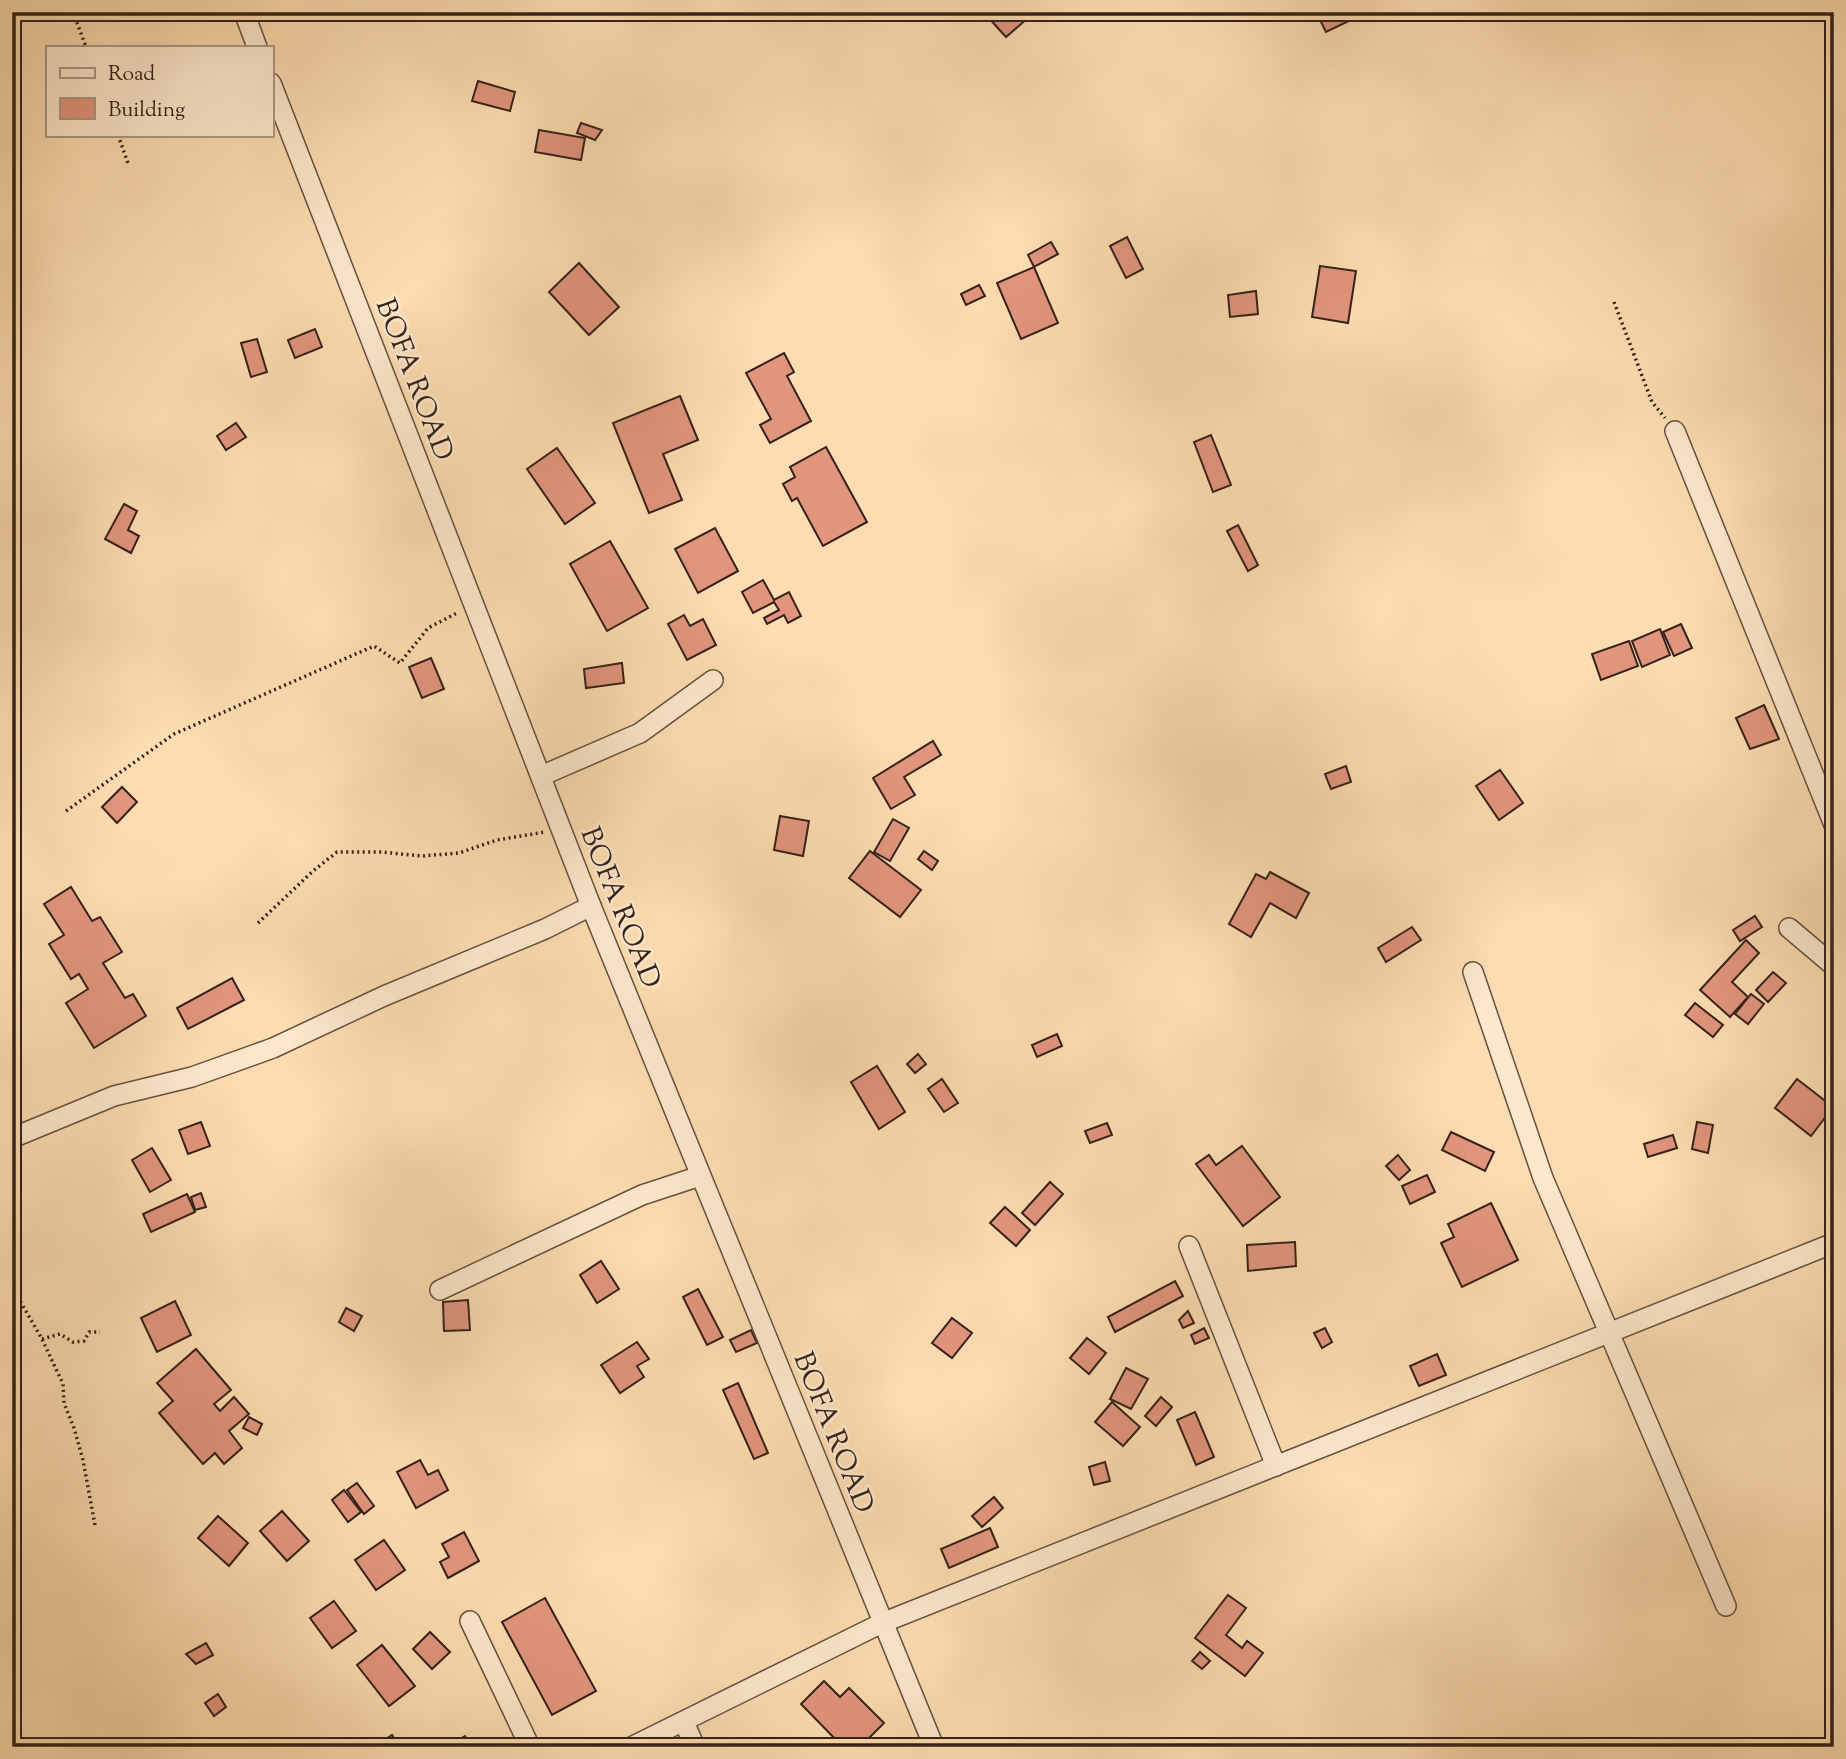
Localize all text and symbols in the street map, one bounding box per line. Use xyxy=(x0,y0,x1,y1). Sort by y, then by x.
legend xyxy=(46,46,273,136)
text: Road xyxy=(108,60,155,90)
text: Building xyxy=(108,96,185,126)
street label: BOFA ROAD xyxy=(364,293,462,467)
street label: BOFA ROAD xyxy=(569,821,670,995)
street label: BOFA ROAD xyxy=(782,1346,883,1520)

